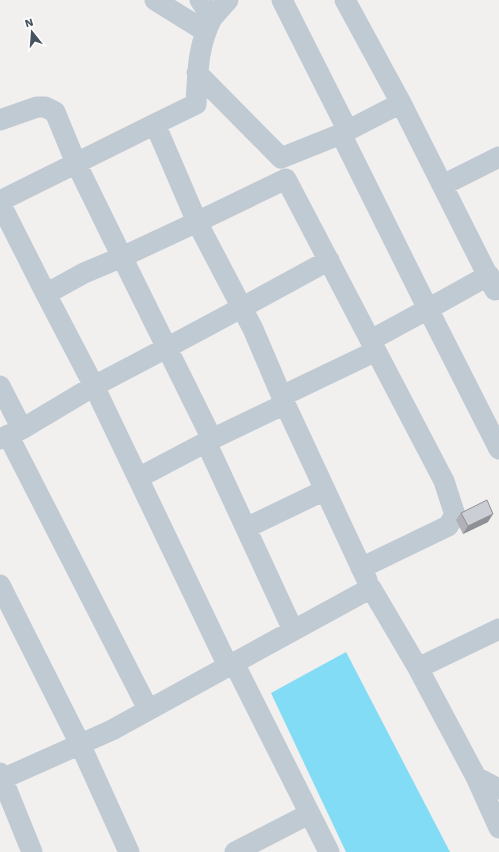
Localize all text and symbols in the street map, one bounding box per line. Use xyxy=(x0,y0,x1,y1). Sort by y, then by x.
north arrow xyxy=(12,12,52,52)
text: N xyxy=(23,16,35,30)

